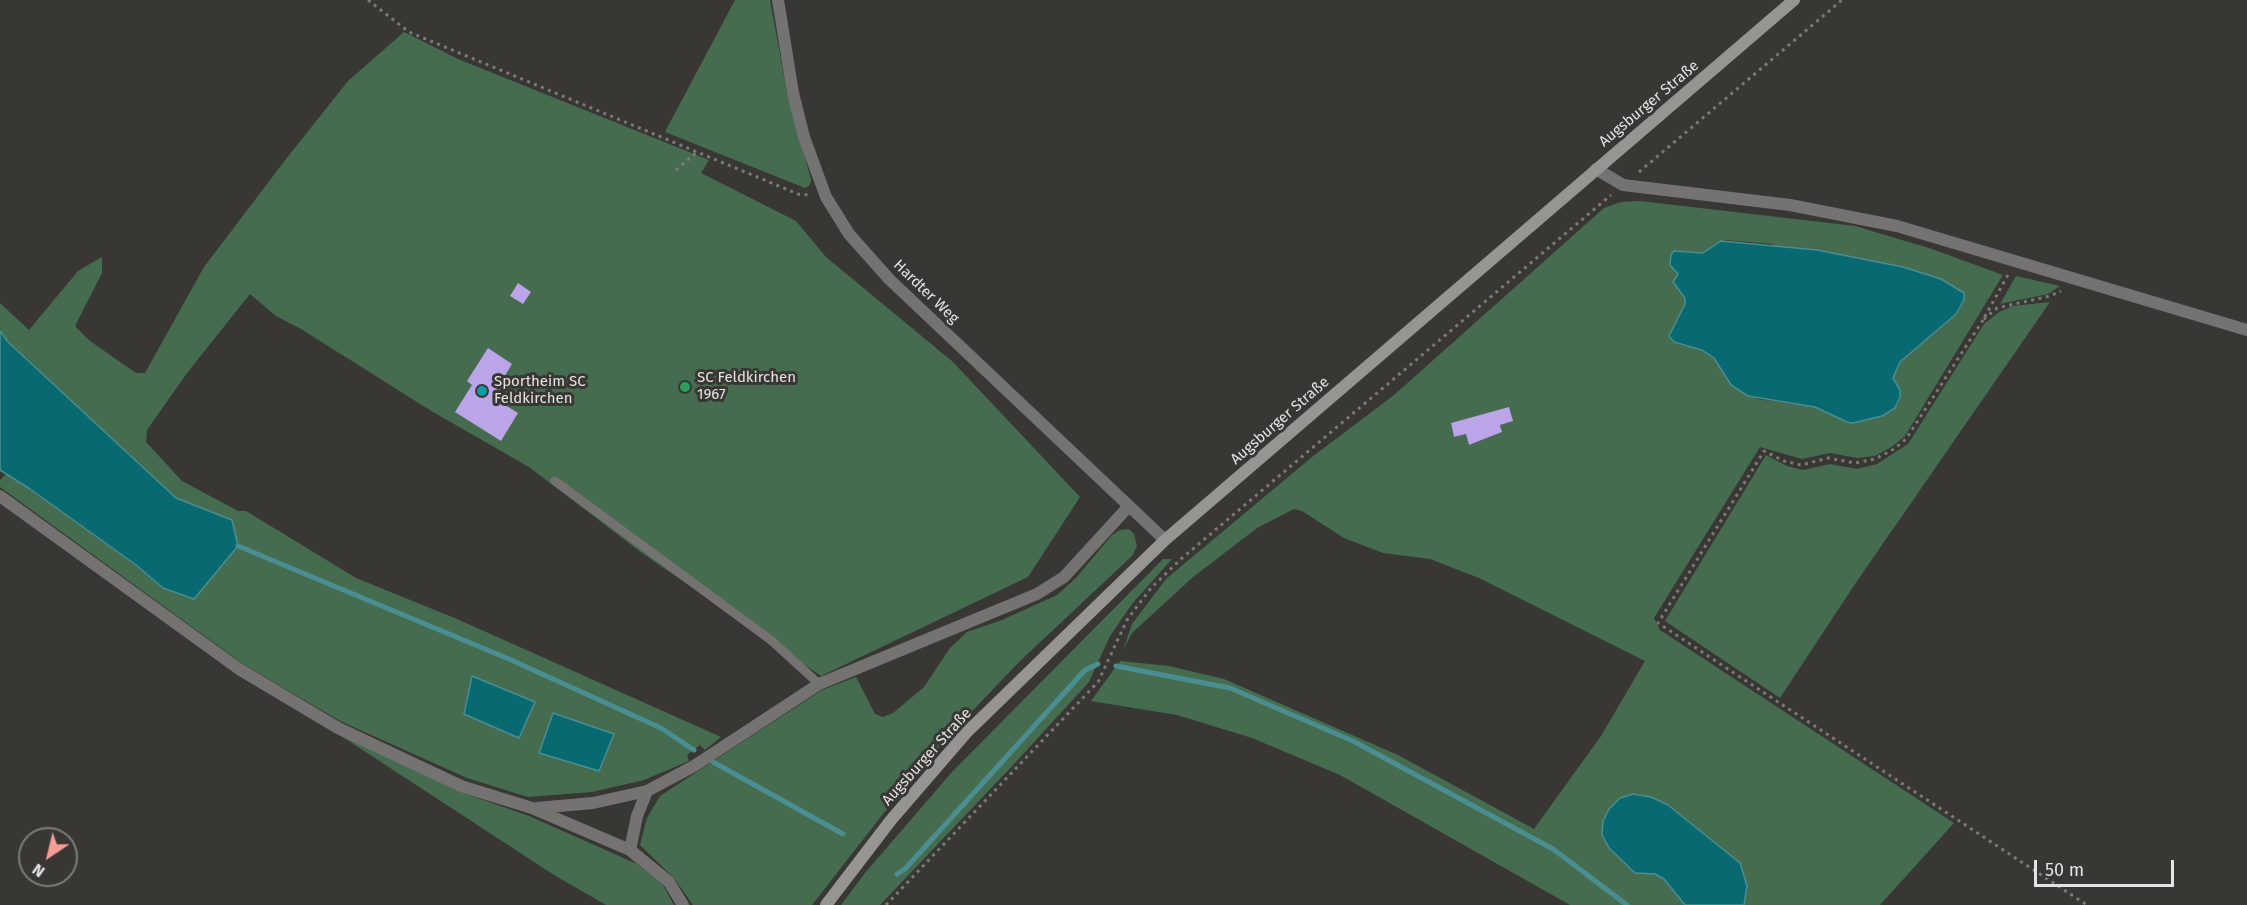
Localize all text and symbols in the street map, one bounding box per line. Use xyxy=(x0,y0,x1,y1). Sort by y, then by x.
street label: Augsburger Straße xyxy=(1595,57,1703,151)
street label: Hardter Weg xyxy=(890,256,962,328)
place label: SC Feldkirchen 1967 xyxy=(697,369,796,404)
place label: Sportheim SC Feldkirchen xyxy=(494,373,586,408)
street label: Augsburger Straße xyxy=(1227,373,1333,469)
marker: SC Feldkirchen 1967 xyxy=(678,380,692,394)
marker: Sportheim SC Feldkirchen xyxy=(475,384,489,398)
street label: Augsburger Straße xyxy=(879,705,975,809)
north arrow xyxy=(18,827,78,887)
scale bar xyxy=(2037,848,2176,886)
text: 50 m xyxy=(2045,859,2084,881)
text: N xyxy=(29,860,48,881)

